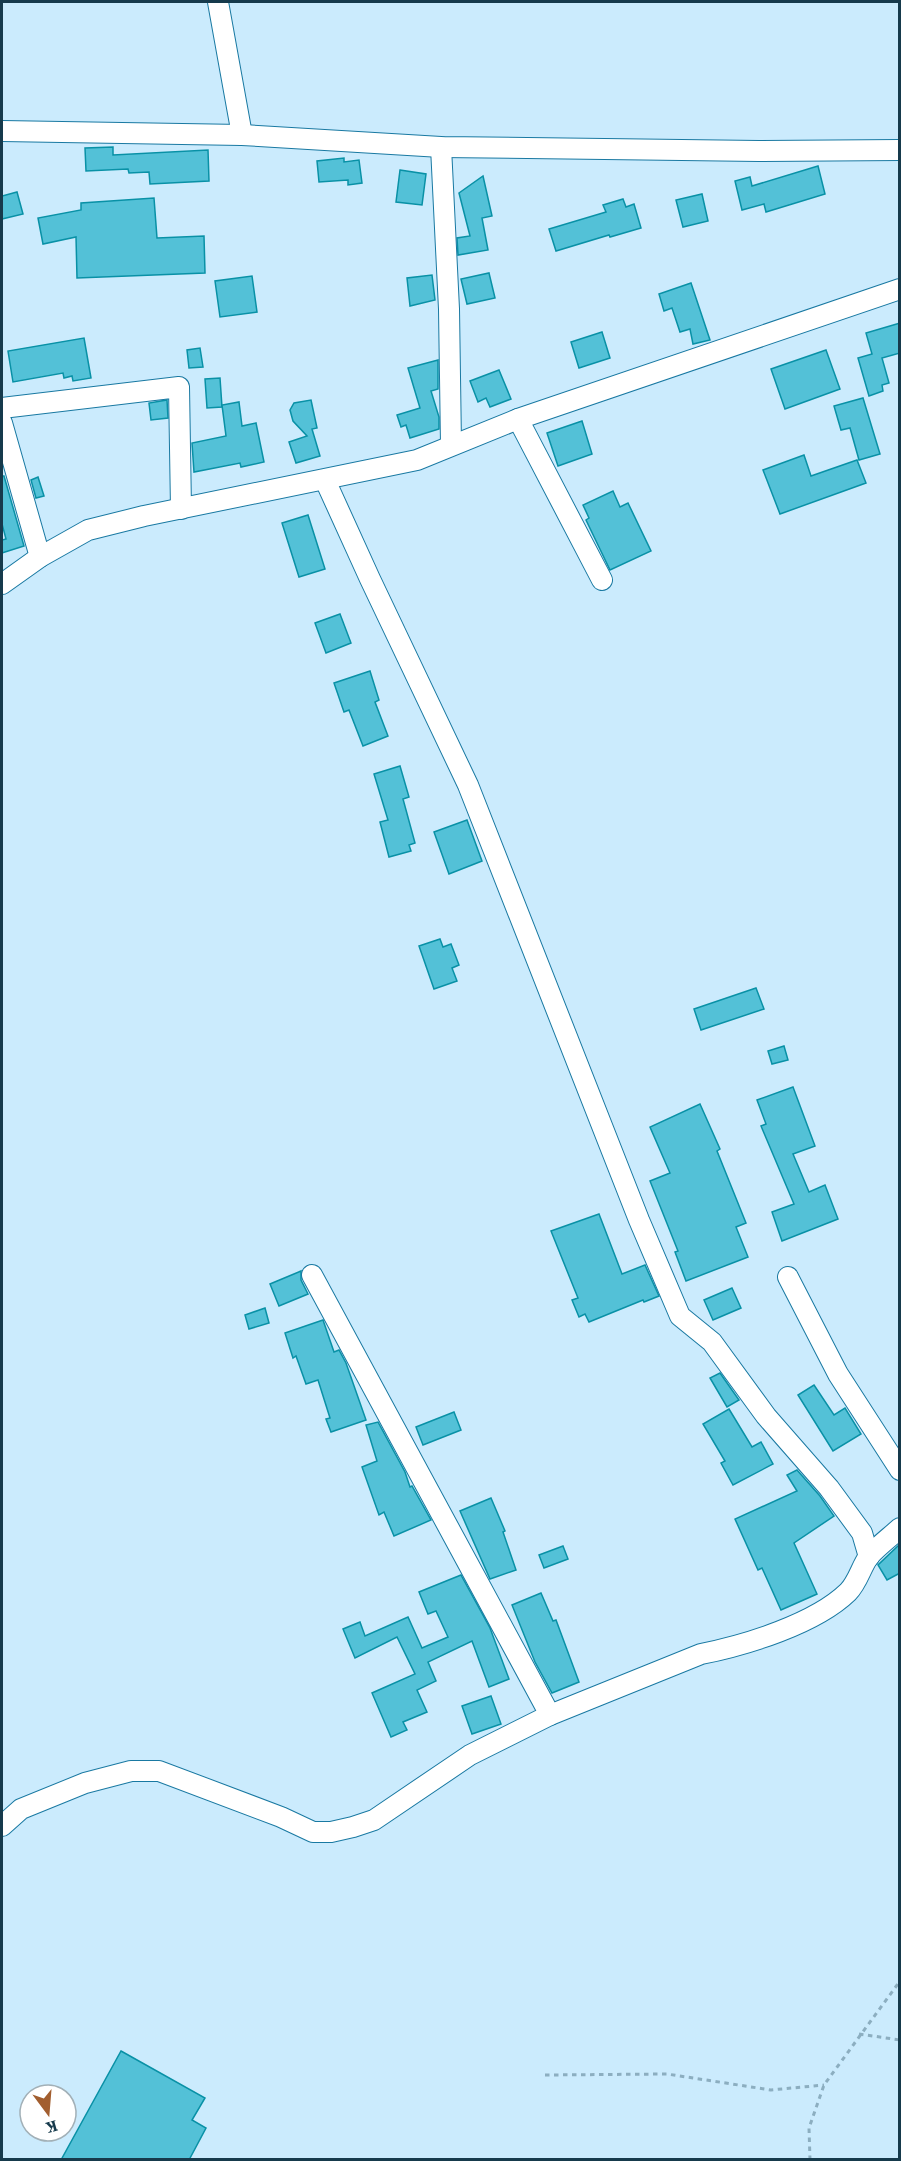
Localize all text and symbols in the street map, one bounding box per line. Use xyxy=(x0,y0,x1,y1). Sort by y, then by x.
north arrow xyxy=(18,2083,78,2143)
text: K xyxy=(43,2115,61,2140)

